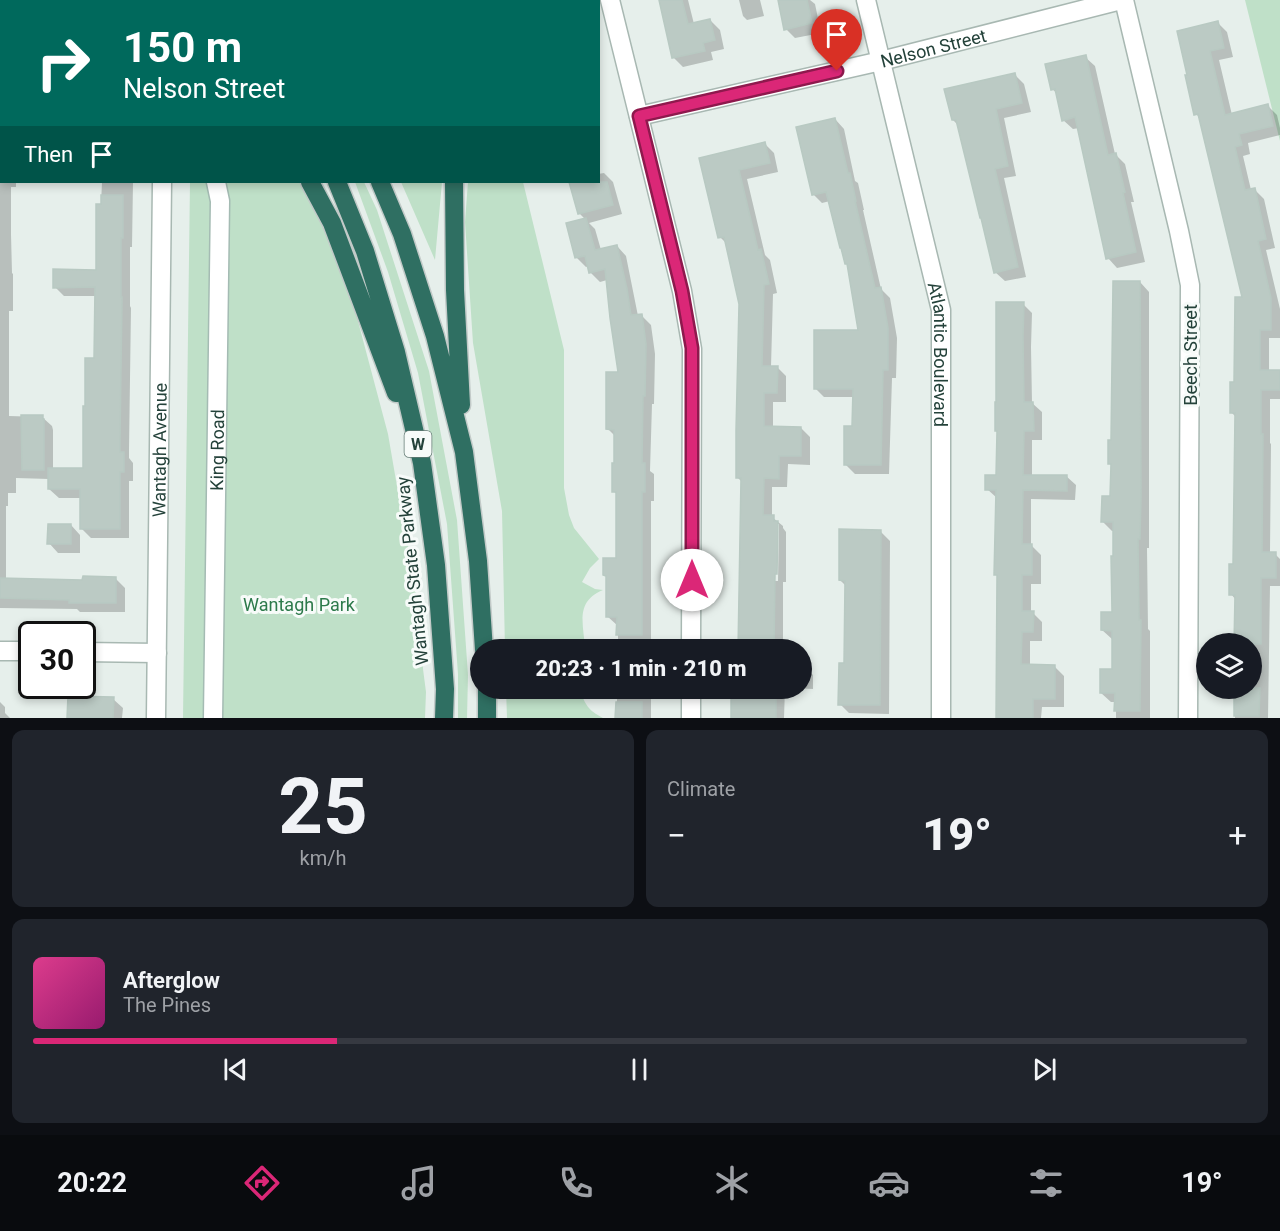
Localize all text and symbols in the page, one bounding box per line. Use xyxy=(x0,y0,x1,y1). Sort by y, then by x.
pin xyxy=(811,9,862,71)
icon: arrive xyxy=(820,18,853,51)
text: 150 m xyxy=(123,23,242,72)
icon: right xyxy=(24,24,102,102)
street label: Nelson Street xyxy=(878,24,988,71)
text: Nelson Street xyxy=(123,73,285,105)
icon: arrive xyxy=(85,138,118,171)
text: Then xyxy=(24,142,73,167)
street label: Atlantic Boulevard xyxy=(924,280,952,427)
street label: Beech Street xyxy=(1180,304,1201,406)
street label: Wantagh Avenue xyxy=(148,383,170,517)
street label: King Road xyxy=(206,409,228,491)
road number: W xyxy=(404,431,432,457)
street label: Wantagh State Parkway xyxy=(392,475,432,666)
position arrow xyxy=(660,548,724,612)
park label: Wantagh Park xyxy=(243,594,356,615)
speed limit sign: 30 xyxy=(18,621,96,699)
map controls xyxy=(1196,633,1262,699)
button: layers xyxy=(1196,633,1262,699)
text: 20:23 · 1 min · 210 m xyxy=(536,656,746,681)
text: 25 xyxy=(278,761,368,852)
text: Climate xyxy=(667,777,735,801)
text: 19° xyxy=(922,808,992,861)
text: − xyxy=(667,816,686,855)
text: + xyxy=(1228,816,1247,855)
text: km/h xyxy=(300,846,346,870)
text: Afterglow xyxy=(123,968,220,993)
text: The Pines xyxy=(123,993,211,1017)
icon: previous xyxy=(219,1053,252,1086)
icon: pause xyxy=(623,1053,656,1086)
icon: next xyxy=(1028,1053,1061,1086)
icon: directions xyxy=(241,1162,283,1204)
icon: music xyxy=(398,1162,440,1204)
icon: phone xyxy=(555,1162,597,1204)
icon: climate xyxy=(711,1162,753,1204)
icon: car xyxy=(868,1162,910,1204)
icon: filters xyxy=(1025,1162,1067,1204)
text: 20:22 xyxy=(57,1167,127,1199)
text: 19° xyxy=(1181,1167,1223,1199)

